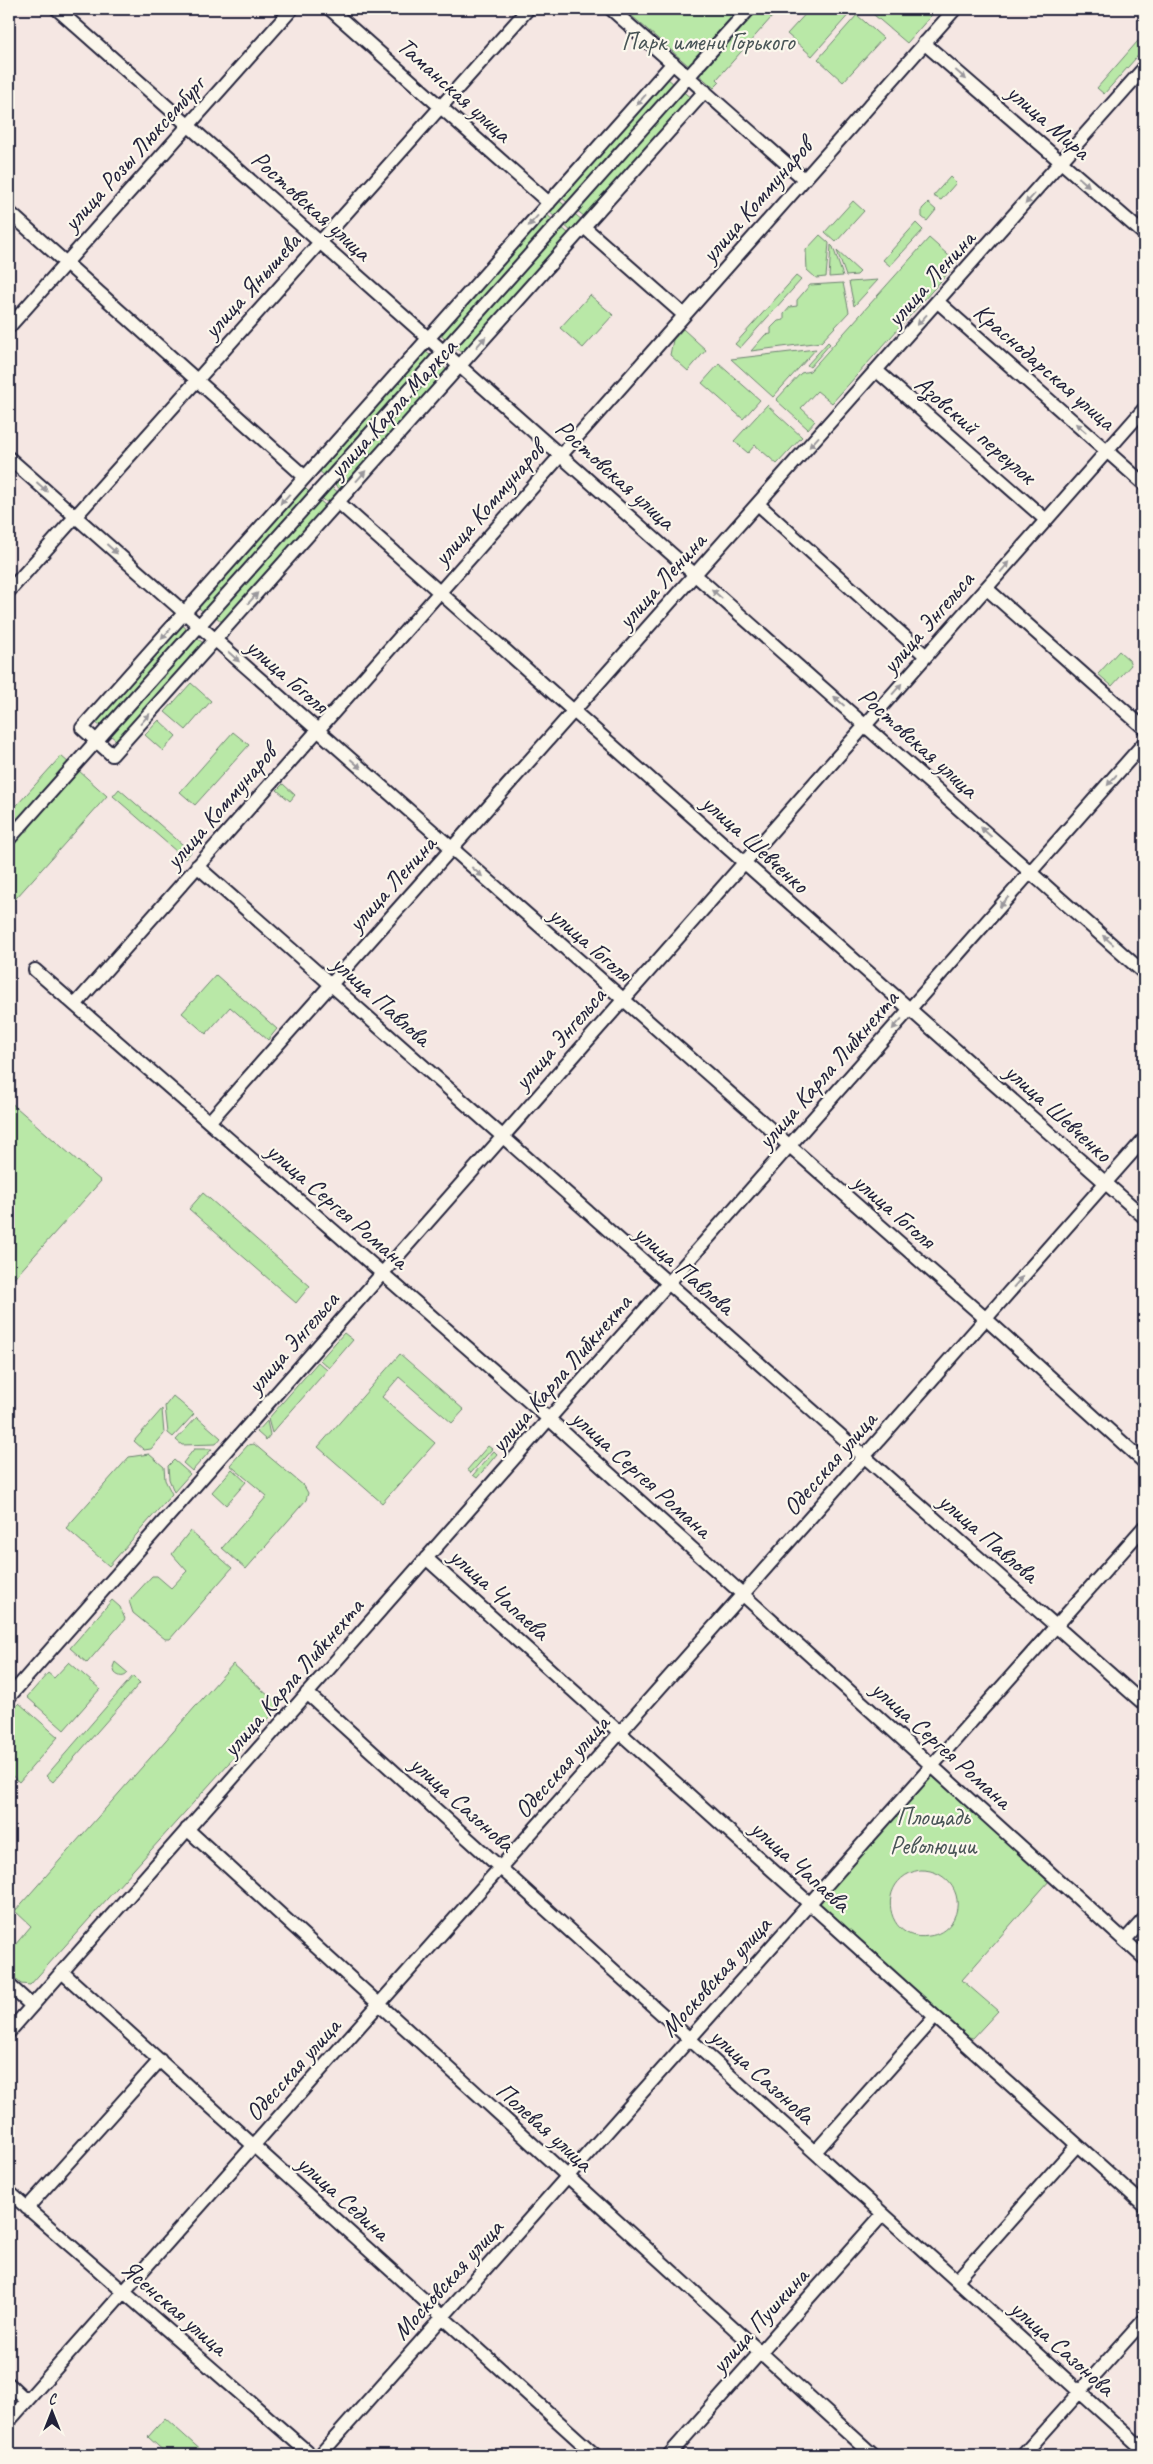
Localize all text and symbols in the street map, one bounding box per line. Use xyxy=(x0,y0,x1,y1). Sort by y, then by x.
park label: Парк имени Горького xyxy=(621,26,796,58)
street label: Таманская улица xyxy=(391,30,520,151)
street label: улица Розы Люксембург xyxy=(54,67,214,239)
one-way arrow xyxy=(955,69,967,81)
street label: улица Мира xyxy=(998,75,1098,168)
one-way arrow xyxy=(635,93,647,105)
street label: улица Коммунаров xyxy=(693,127,824,271)
street label: Ростовская улица xyxy=(245,143,380,269)
one-way arrow xyxy=(1078,176,1091,187)
one-way arrow xyxy=(1025,193,1036,205)
one-way arrow xyxy=(527,215,539,227)
street label: улица Ленина xyxy=(878,222,984,335)
street label: улица Янышева xyxy=(195,225,309,347)
street label: Краснодарская улица xyxy=(967,296,1124,439)
one-way arrow xyxy=(916,314,928,326)
street label: улица Карла Маркса xyxy=(320,330,465,487)
one-way arrow xyxy=(475,337,487,349)
street label: Азовский переулок xyxy=(907,368,1045,494)
street label: Ростовская улица xyxy=(549,412,684,538)
one-way arrow xyxy=(1075,423,1088,434)
street label: улица Коммунаров xyxy=(425,430,556,574)
one-way arrow xyxy=(808,435,820,447)
one-way arrow xyxy=(355,471,367,483)
one-way arrow xyxy=(36,482,49,493)
one-way arrow xyxy=(279,493,291,505)
street label: улица Ленина xyxy=(609,524,715,637)
one-way arrow xyxy=(106,543,118,555)
one-way arrow xyxy=(999,561,1011,573)
street label: улица Энгельса xyxy=(873,563,982,682)
one-way arrow xyxy=(710,588,723,599)
one-way arrow xyxy=(247,592,259,604)
one-way arrow xyxy=(160,627,171,640)
street label: улица Гоголя xyxy=(238,630,337,722)
one-way arrow xyxy=(227,651,239,663)
street label: Ростовская улица xyxy=(852,680,987,806)
one-way arrow xyxy=(892,682,903,695)
one-way arrow xyxy=(832,696,845,707)
one-way arrow xyxy=(139,713,151,725)
street label: улица Коммунаров xyxy=(157,733,288,877)
one-way arrow xyxy=(349,759,362,770)
one-way arrow xyxy=(1106,773,1118,785)
street label: улица Шевченко xyxy=(693,786,817,901)
street label: улица Ленина xyxy=(339,827,445,940)
one-way arrow xyxy=(980,827,993,838)
one-way arrow xyxy=(471,866,483,878)
one-way arrow xyxy=(999,895,1010,908)
street label: улица Гоголя xyxy=(541,898,640,990)
one-way arrow xyxy=(1101,935,1114,946)
street label: улица Павлова xyxy=(324,946,440,1055)
street label: улица Энгельса xyxy=(505,979,614,1098)
street label: улица Карла Либкнехта xyxy=(749,982,907,1157)
one-way arrow xyxy=(891,1017,903,1029)
street label: улица Шевченко xyxy=(996,1055,1120,1170)
street label: улица Сергея Романа xyxy=(258,1134,417,1278)
street label: улица Гоголя xyxy=(845,1165,944,1257)
street label: улица Павлова xyxy=(626,1216,743,1324)
one-way arrow xyxy=(1012,1277,1024,1289)
street label: улица Энгельса xyxy=(238,1283,347,1402)
street label: улица Карла Либкнехта xyxy=(482,1286,640,1461)
street label: улица Сергея Романа xyxy=(563,1401,720,1547)
street label: Одесская улица xyxy=(776,1403,886,1523)
street label: улица Павлова xyxy=(930,1484,1047,1592)
street label: улица Чапаева xyxy=(441,1539,558,1649)
street label: улица Карла Либкнехта xyxy=(214,1590,372,1765)
street label: улица Сергея Романа xyxy=(863,1672,1020,1818)
street label: Одесская улица xyxy=(507,1706,618,1825)
street label: улица Сазонова xyxy=(402,1747,523,1861)
park label: Площадь Революции xyxy=(890,1801,978,1862)
street label: улица Чапаева xyxy=(742,1811,859,1921)
street label: Московская улица xyxy=(653,1908,780,2044)
street label: Одесская улица xyxy=(238,2009,349,2128)
street label: улица Сазонова xyxy=(702,2019,823,2133)
street label: Полевая улица xyxy=(489,2075,601,2180)
street label: улица Седина xyxy=(289,2146,398,2250)
street label: Московская улица xyxy=(385,2211,512,2347)
street label: Ясенская улица xyxy=(114,2253,236,2365)
street label: улица Пушкина xyxy=(702,2259,818,2382)
street label: улица Сазонова xyxy=(1002,2291,1123,2405)
north arrow xyxy=(28,2386,78,2436)
text: С xyxy=(49,2391,58,2408)

